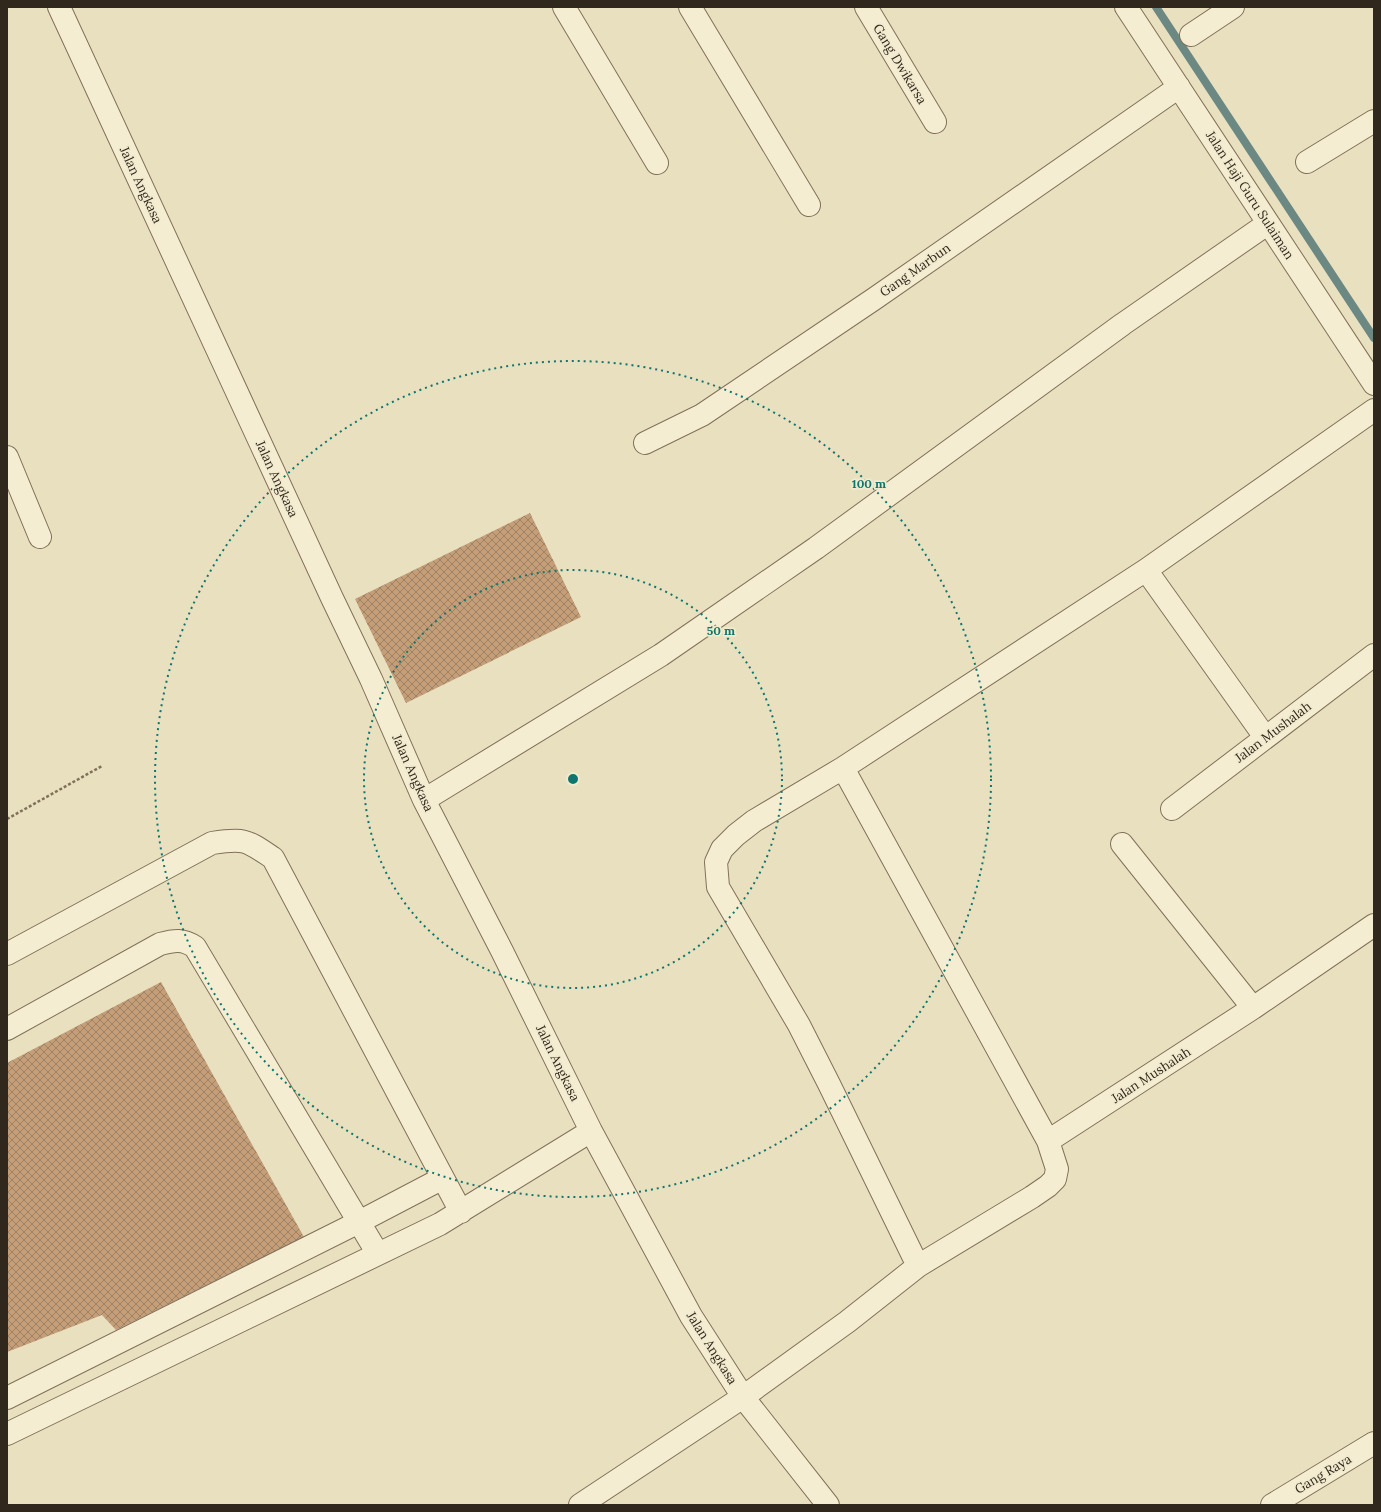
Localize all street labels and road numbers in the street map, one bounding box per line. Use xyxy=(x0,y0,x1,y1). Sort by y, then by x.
street label: Gang Dwikarsa xyxy=(869,21,931,108)
street label: Jalan Haji Guru Sulaiman xyxy=(1202,127,1298,263)
street label: Jalan Angkasa xyxy=(115,143,166,226)
street label: Gang Marbun xyxy=(876,239,954,301)
street label: Jalan Angkasa xyxy=(251,437,302,520)
street label: Jalan Mushalah xyxy=(1231,698,1315,767)
street label: Jalan Angkasa xyxy=(388,731,438,815)
street label: Jalan Angkasa xyxy=(532,1021,584,1104)
street label: Jalan Mushalah xyxy=(1107,1043,1194,1107)
street label: Jalan Angkasa xyxy=(682,1308,741,1388)
street label: Gang Raya xyxy=(1291,1450,1355,1498)

